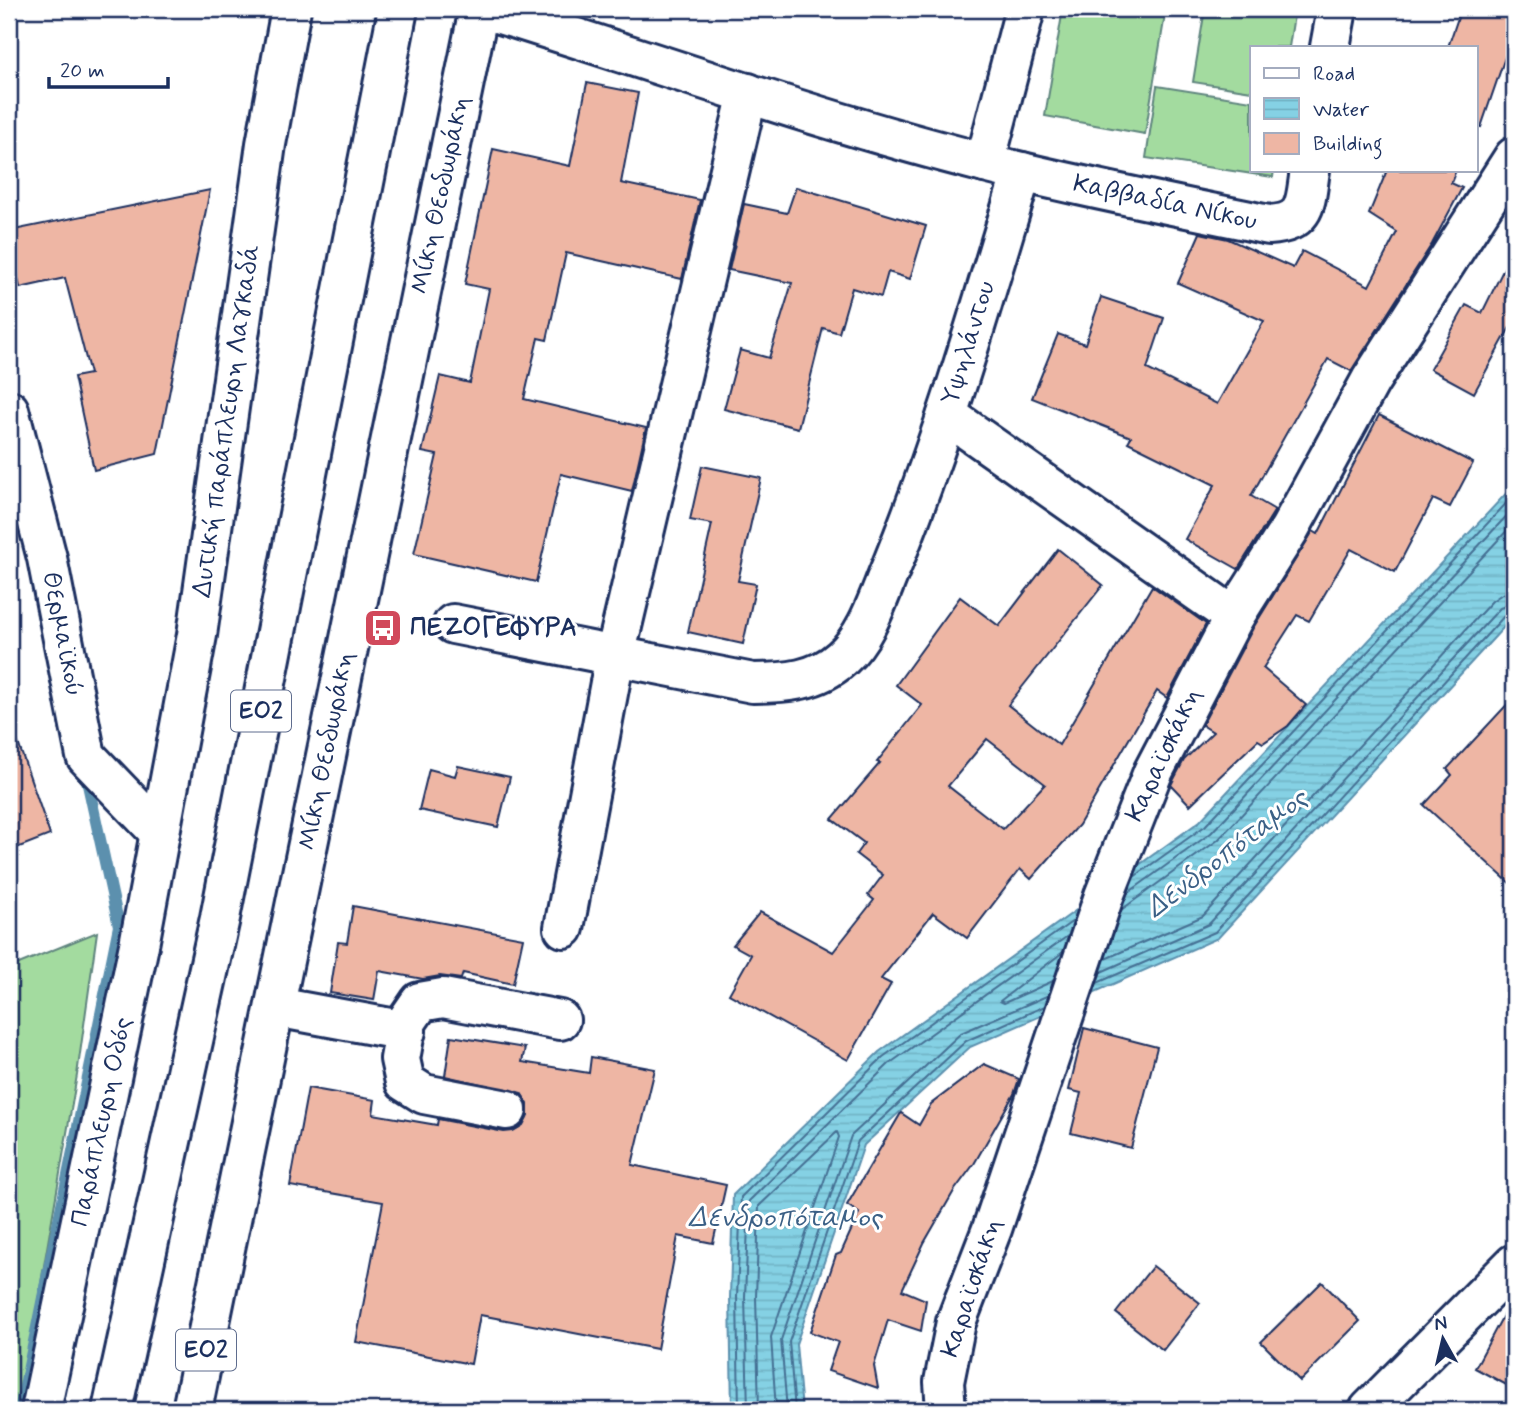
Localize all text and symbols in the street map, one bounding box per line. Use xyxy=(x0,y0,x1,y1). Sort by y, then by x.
scale bar xyxy=(49,46,168,90)
legend xyxy=(1250,46,1478,172)
text: 20 m xyxy=(60,57,105,85)
text: Road xyxy=(1313,60,1355,88)
street label: Μίκη Θεοδωράκη xyxy=(403,93,479,297)
text: Water xyxy=(1313,96,1369,124)
text: Building xyxy=(1313,130,1383,160)
street label: Καββαδία Νίκου xyxy=(1070,167,1260,239)
street label: Δυτική παράπλευρη Λαγκαδά xyxy=(185,242,269,600)
street label: Υψηλάντου xyxy=(934,277,1004,409)
street label: Θερμαϊκού xyxy=(33,569,91,699)
bus stop icon: ΠΕΖΟΓΕΦΥΡΑ xyxy=(362,607,404,649)
place label: ΠΕΖΟΓΕΦΥΡΑ xyxy=(410,611,577,645)
street label: Μίκη Θεοδωράκη xyxy=(291,649,363,853)
street label: Καραϊσκάκη xyxy=(1118,682,1210,828)
road number: ΕΟ2 xyxy=(231,690,291,732)
water label: Δενδροπόταμος xyxy=(1138,780,1317,927)
street label: Παράπλευρη Οδός xyxy=(63,1014,141,1230)
water label: Δενδροπόταμος xyxy=(688,1200,884,1237)
street label: Καραϊσκάκη xyxy=(934,1214,1010,1362)
north arrow xyxy=(1408,1304,1478,1374)
text: N xyxy=(1433,1310,1449,1337)
road number: ΕΟ2 xyxy=(176,1330,236,1370)

